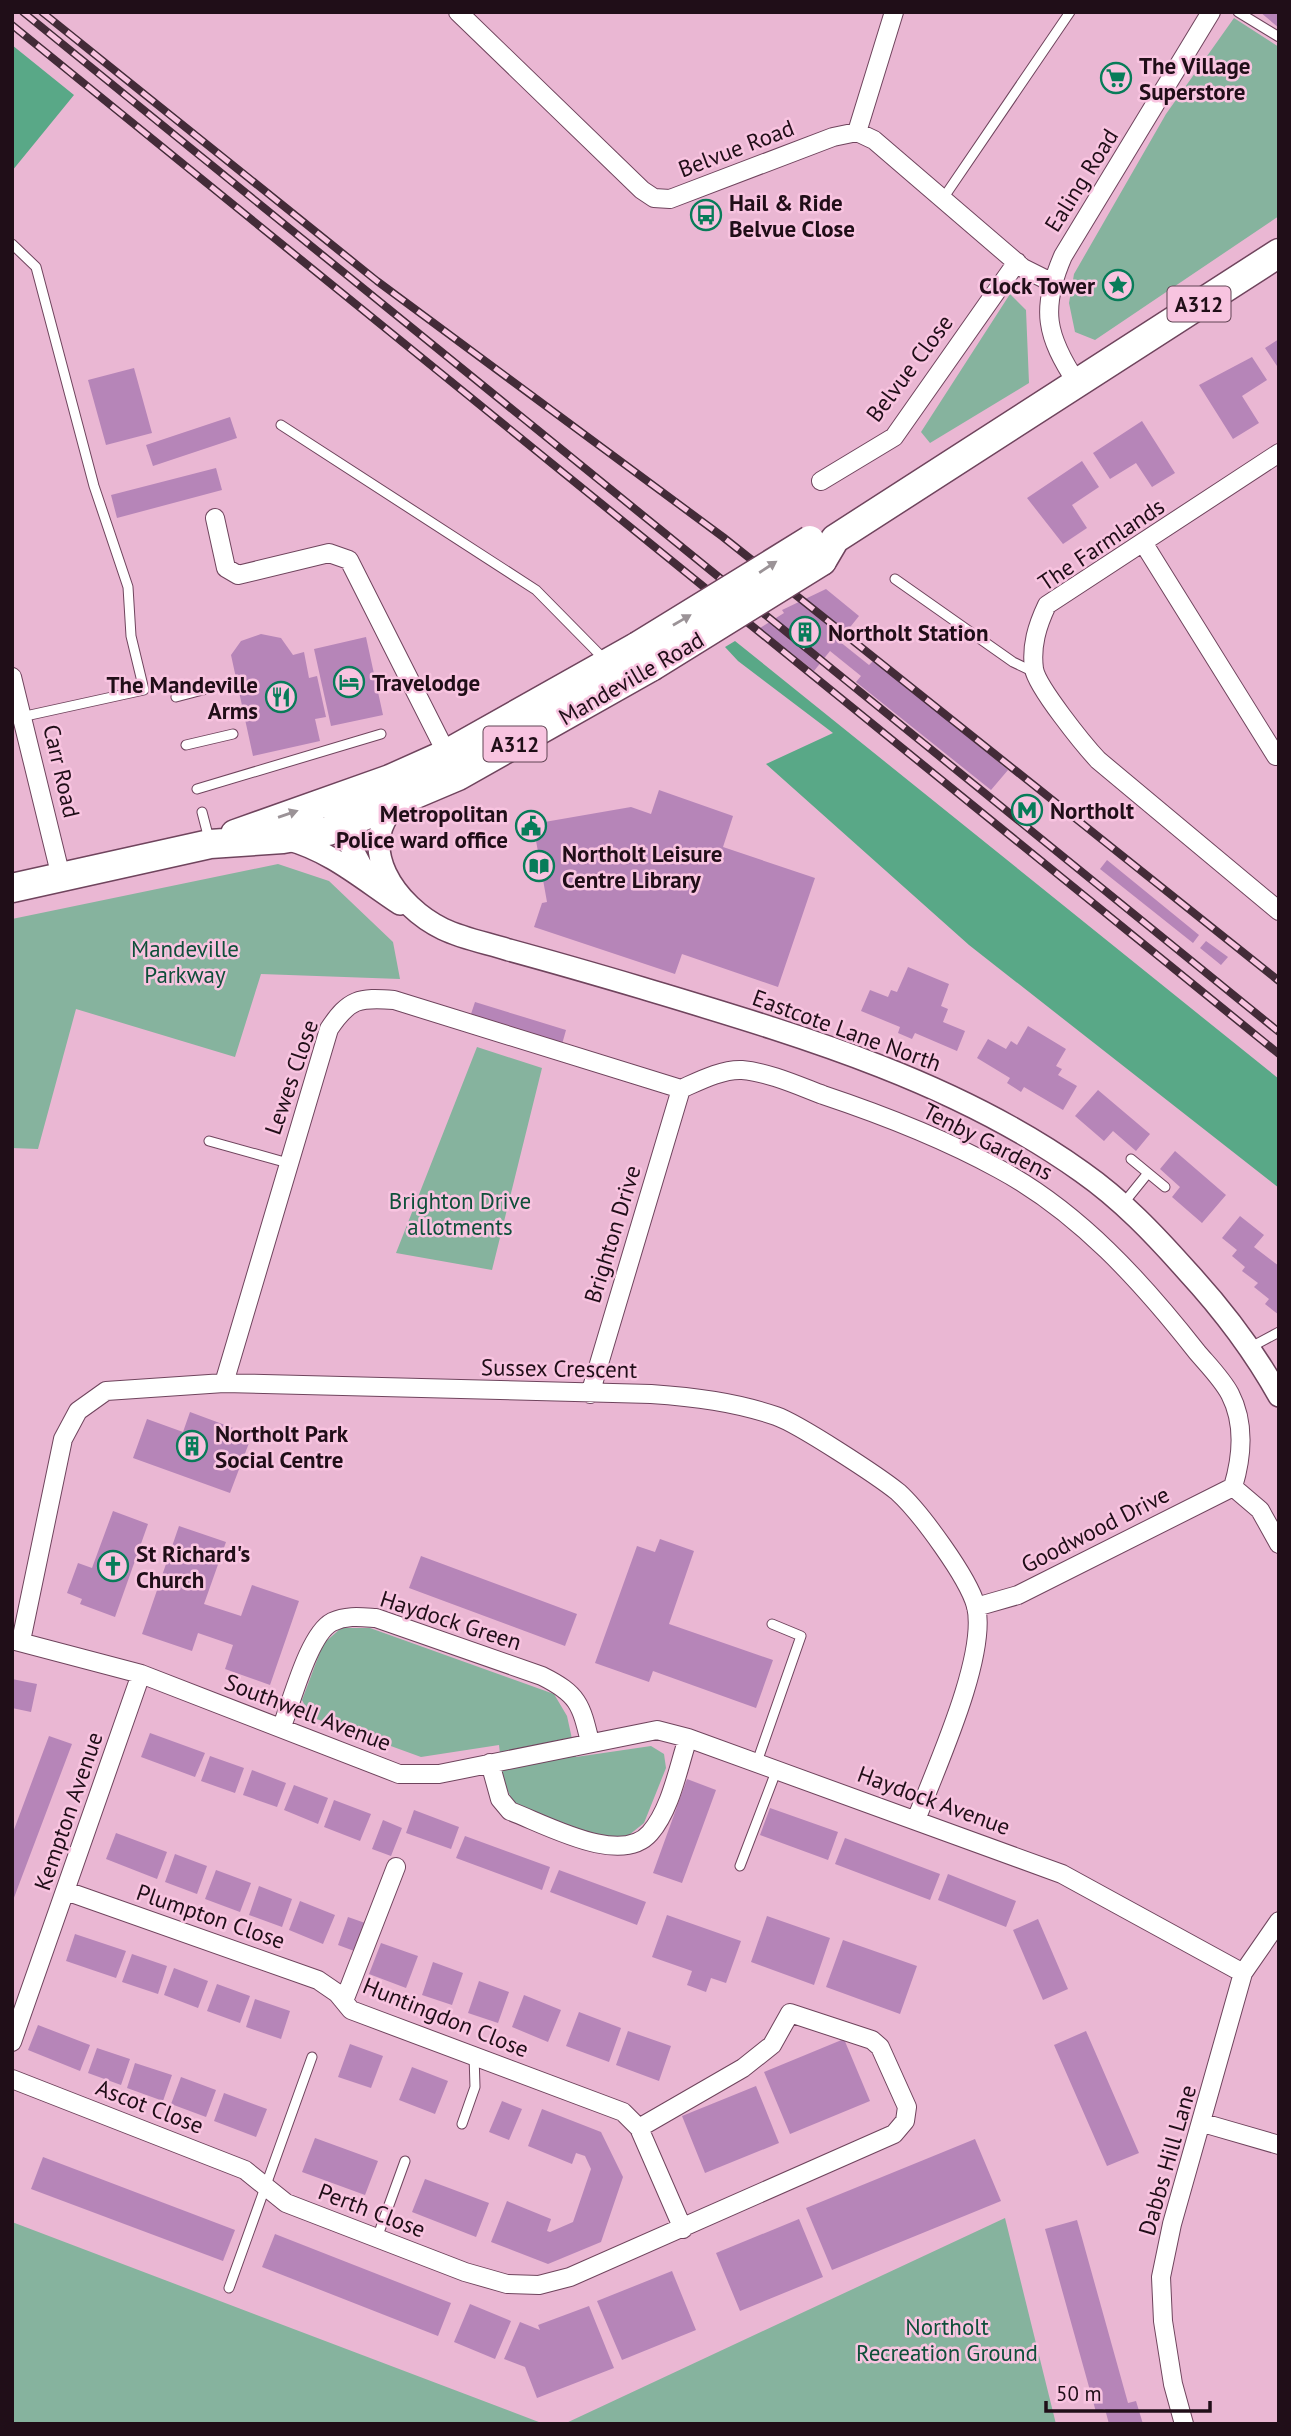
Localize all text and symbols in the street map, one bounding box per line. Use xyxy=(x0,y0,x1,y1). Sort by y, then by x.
place label: The Village Superstore xyxy=(1139,51,1250,106)
supermarket icon: The Village Superstore xyxy=(1099,61,1133,95)
street label: Belvue Road xyxy=(674,113,798,183)
street label: Ealing Road xyxy=(1038,123,1124,237)
place label: Hail & Ride Belvue Close xyxy=(729,188,855,243)
bus stop icon: Hail & Ride Belvue Close xyxy=(689,198,723,232)
place icon: Clock Tower xyxy=(1101,268,1135,302)
place label: Clock Tower xyxy=(979,271,1096,300)
road number: A312 xyxy=(1168,286,1230,322)
street label: Belvue Close xyxy=(859,309,959,427)
street label: The Farmlands xyxy=(1032,491,1170,597)
one-way arrow xyxy=(759,561,778,574)
one-way arrow xyxy=(673,614,692,626)
building icon: Northolt Station xyxy=(788,615,822,649)
place label: Northolt Station xyxy=(828,618,988,647)
street label: Mandeville Road xyxy=(553,625,709,731)
hotel icon: Travelodge xyxy=(332,665,366,699)
place label: Travelodge xyxy=(372,668,480,697)
place label: The Mandeville Arms xyxy=(106,670,258,725)
restaurant icon: The Mandeville Arms xyxy=(264,680,298,714)
street label: Carr Road xyxy=(37,722,87,820)
road number: A312 xyxy=(484,726,546,762)
metro station icon: Northolt xyxy=(1010,793,1044,827)
place label: Northolt xyxy=(1050,796,1134,825)
place label: Metropolitan Police ward office xyxy=(336,799,508,854)
one-way arrow xyxy=(277,808,298,819)
public building icon: Metropolitan Police ward office xyxy=(514,809,548,843)
place label: Northolt Leisure Centre Library xyxy=(562,839,722,894)
library icon: Northolt Leisure Centre Library xyxy=(522,849,556,883)
park label: Mandeville Parkway xyxy=(131,934,239,989)
street label: Eastcote Lane North xyxy=(749,982,945,1078)
street label: Lewes Close xyxy=(258,1016,324,1138)
street label: Tenby Gardens xyxy=(918,1096,1058,1186)
street label: Brighton Drive xyxy=(577,1162,647,1306)
park label: Brighton Drive allotments xyxy=(389,1186,531,1241)
street label: Sussex Crescent xyxy=(481,1352,638,1384)
place label: Northolt Park Social Centre xyxy=(215,1419,349,1474)
building icon: Northolt Park Social Centre xyxy=(175,1429,209,1463)
street label: Goodwood Drive xyxy=(1016,1479,1174,1579)
place label: St Richard's Church xyxy=(136,1539,251,1594)
church icon: St Richard's Church xyxy=(96,1549,130,1583)
street label: Haydock Green xyxy=(377,1584,525,1656)
street label: Southwell Avenue xyxy=(220,1667,396,1757)
street label: Kempton Avenue xyxy=(27,1728,109,1894)
street label: Haydock Avenue xyxy=(854,1759,1014,1841)
street label: Plumpton Close xyxy=(133,1877,289,1955)
street label: Huntingdon Close xyxy=(359,1971,533,2063)
street label: Ascot Close xyxy=(92,2072,208,2140)
street label: Dabbs Hill Lane xyxy=(1132,2081,1202,2239)
street label: Perth Close xyxy=(314,2176,430,2244)
park label: Northolt Recreation Ground xyxy=(856,2312,1038,2367)
scale bar xyxy=(1046,2370,1210,2414)
text: 50 m xyxy=(1056,2380,1102,2407)

